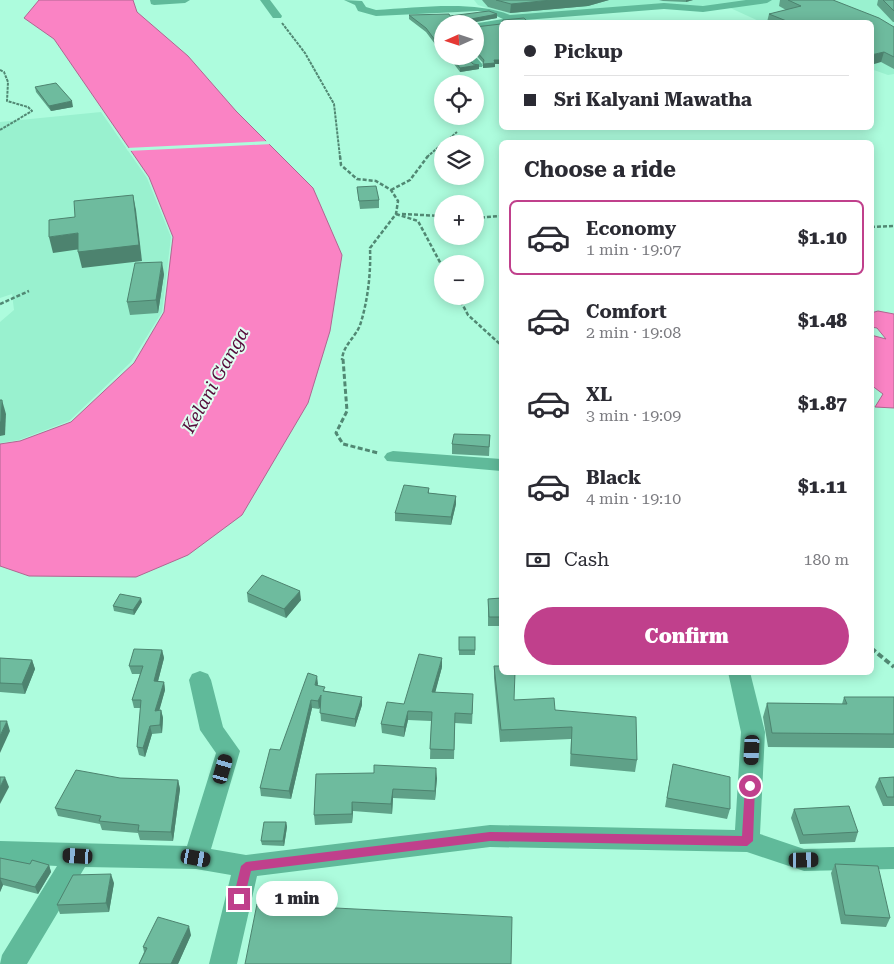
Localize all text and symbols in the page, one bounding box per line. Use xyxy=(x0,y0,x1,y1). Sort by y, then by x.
north arrow xyxy=(434,15,484,65)
map controls xyxy=(434,15,484,305)
text: Pickup xyxy=(554,40,623,63)
button: locate xyxy=(434,75,484,125)
text: Sri Kalyani Mawatha xyxy=(554,88,752,111)
button: layers xyxy=(434,135,484,185)
text: Choose a ride xyxy=(524,157,676,182)
button: + xyxy=(434,195,484,245)
icon: car xyxy=(526,215,571,260)
text: Economy xyxy=(586,217,676,240)
text: $1.10 xyxy=(798,226,847,249)
text: 1 min · 19:07 xyxy=(586,240,681,259)
button: − xyxy=(434,255,484,305)
icon: car xyxy=(526,298,571,343)
text: Comfort xyxy=(586,300,667,323)
text: $1.48 xyxy=(798,309,847,332)
text: 2 min · 19:08 xyxy=(586,323,681,342)
water label: Kelani Ganga xyxy=(177,324,253,437)
icon: car xyxy=(526,381,571,426)
text: XL xyxy=(586,383,612,406)
text: $1.87 xyxy=(798,392,847,415)
text: 3 min · 19:09 xyxy=(586,406,681,425)
icon: car xyxy=(526,464,571,509)
text: Black xyxy=(586,466,641,489)
text: $1.11 xyxy=(798,475,847,498)
text: 4 min · 19:10 xyxy=(586,489,681,508)
icon: cash xyxy=(524,546,552,574)
text: Cash xyxy=(564,548,609,571)
text: 180 m xyxy=(803,550,849,569)
button: Confirm xyxy=(524,607,849,665)
car xyxy=(743,735,760,765)
car xyxy=(211,753,234,785)
route start xyxy=(739,775,761,797)
car xyxy=(62,848,93,864)
car xyxy=(179,848,212,868)
car xyxy=(788,852,819,868)
callout: 1 min xyxy=(256,882,339,916)
route end xyxy=(228,888,250,910)
text: 1 min xyxy=(275,889,319,908)

